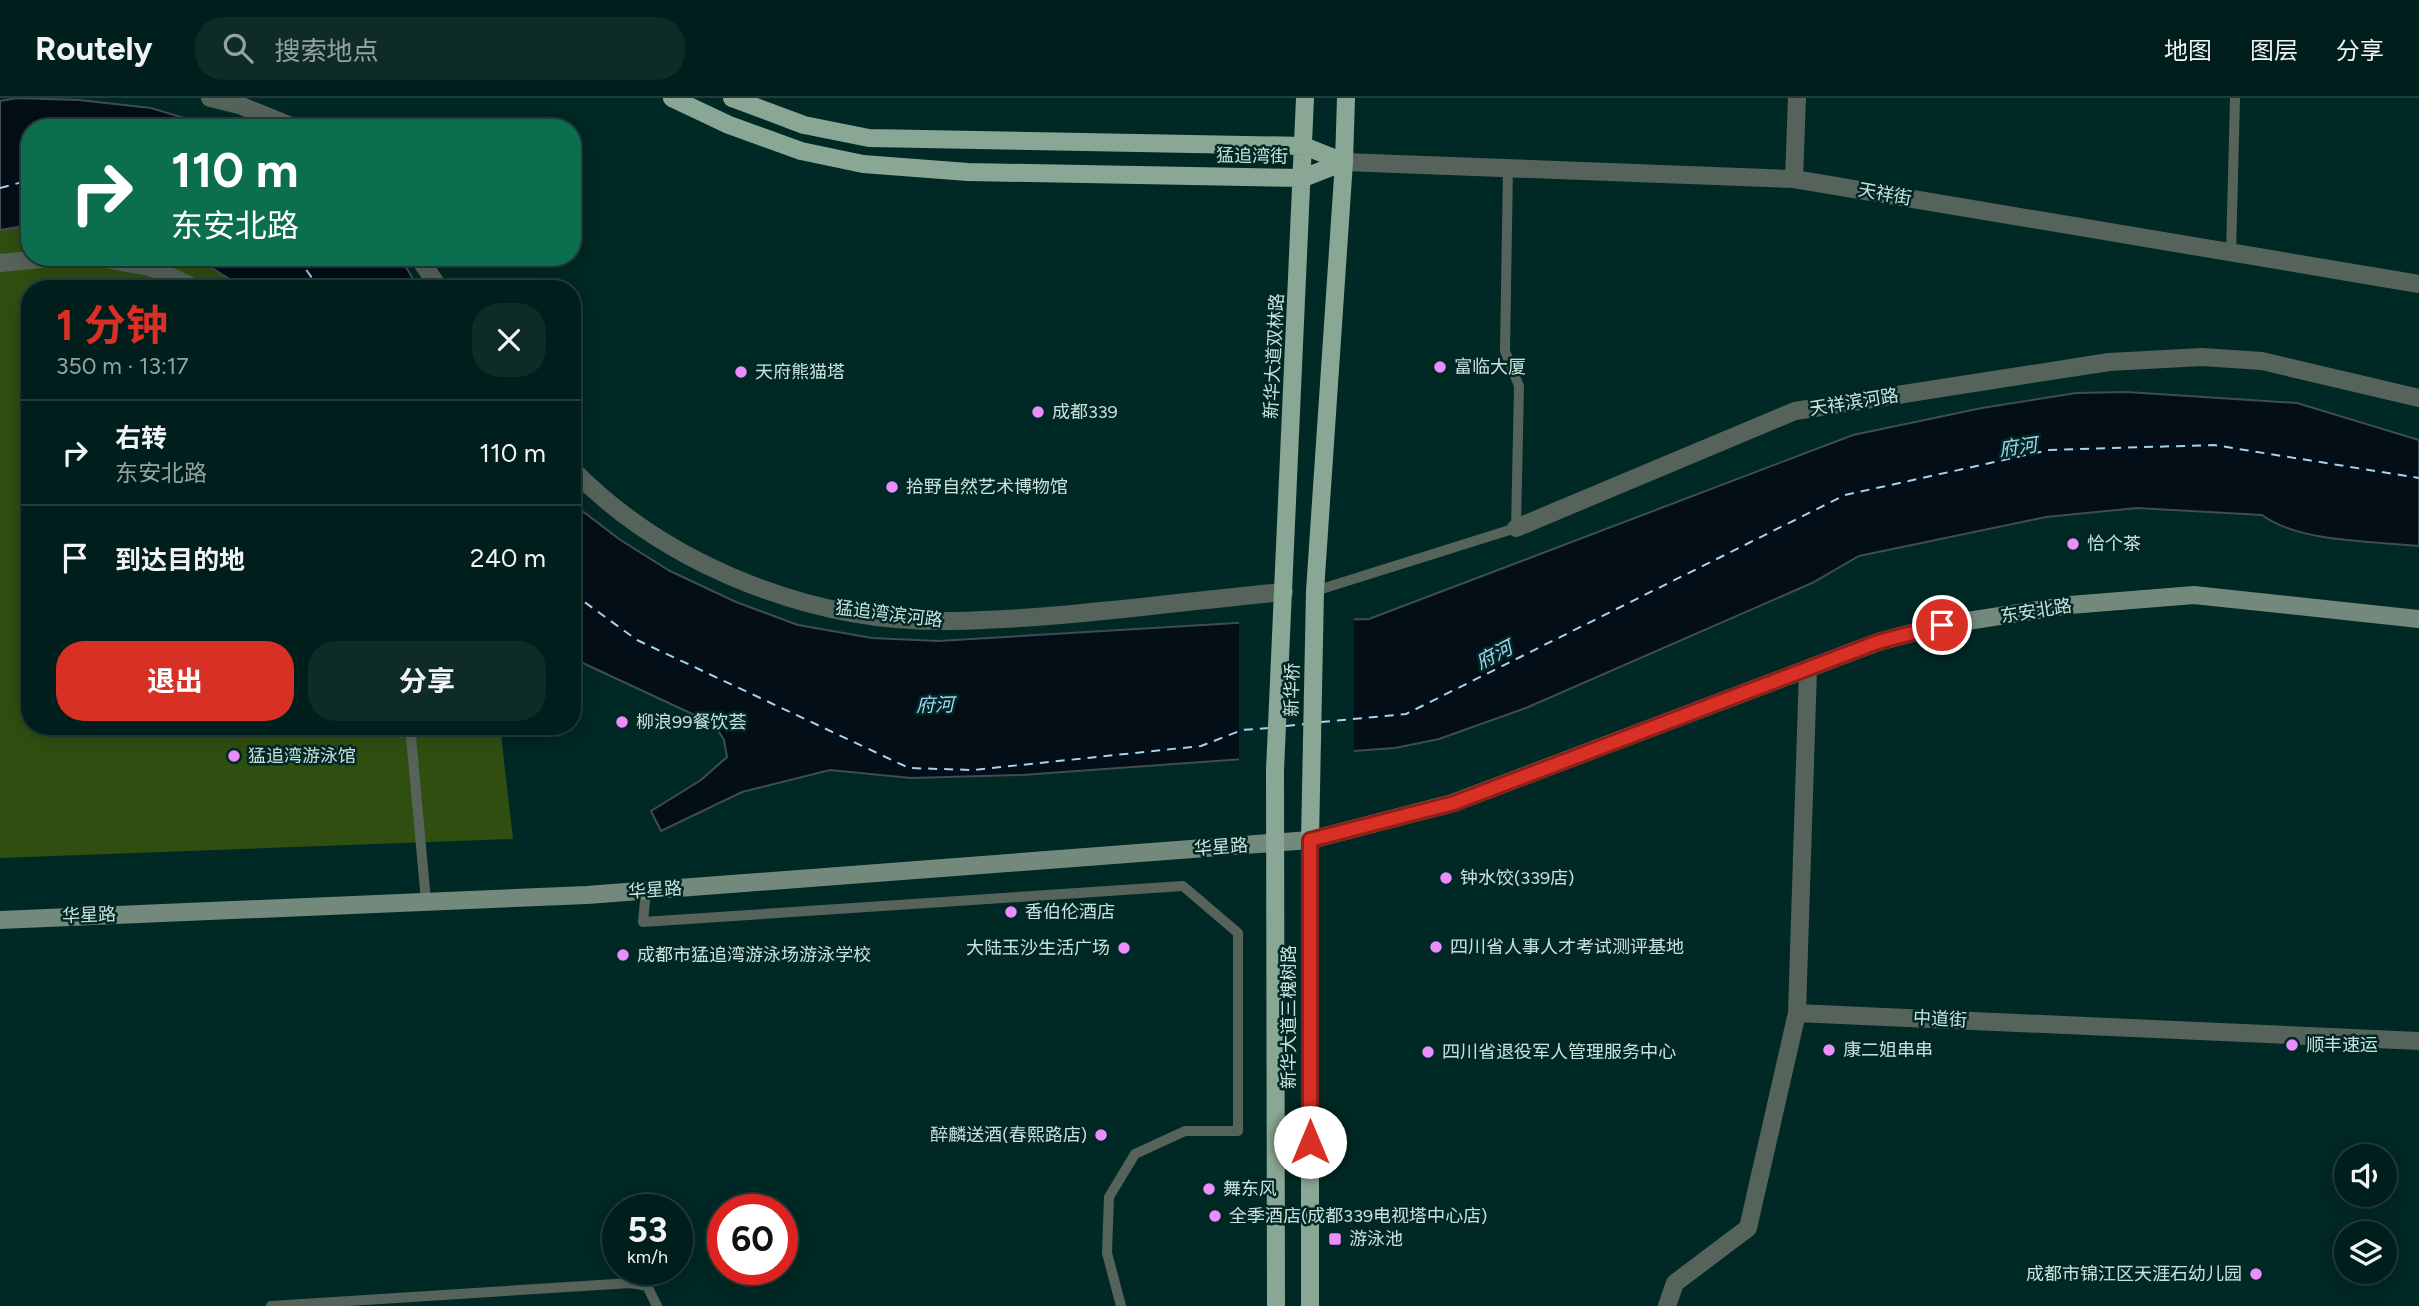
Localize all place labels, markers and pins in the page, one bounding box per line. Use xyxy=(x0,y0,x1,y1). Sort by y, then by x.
place label: 富临大厦 xyxy=(1454,356,1526,378)
marker: 富临大厦 xyxy=(1432,359,1448,375)
place label: 天府熊猫塔 xyxy=(755,361,845,383)
marker: 天府熊猫塔 xyxy=(733,364,749,380)
place label: 成都339 xyxy=(1052,401,1118,423)
marker: 成都339 xyxy=(1030,404,1046,420)
place label: 拾野自然艺术博物馆 xyxy=(906,476,1068,498)
marker: 拾野自然艺术博物馆 xyxy=(884,479,900,495)
place label: 恰个茶 xyxy=(2087,533,2141,555)
marker: 恰个茶 xyxy=(2065,536,2081,552)
pin xyxy=(1912,595,1972,655)
place label: 柳浪99餐饮荟 xyxy=(636,711,746,733)
marker: 柳浪99餐饮荟 xyxy=(614,714,630,730)
place label: 猛追湾游泳馆 xyxy=(248,745,356,767)
marker: 猛追湾游泳馆 xyxy=(226,748,242,764)
place label: 钟水饺(339店) xyxy=(1460,867,1574,889)
marker: 钟水饺(339店) xyxy=(1438,870,1454,886)
place label: 香伯伦酒店 xyxy=(1025,901,1115,923)
marker: 香伯伦酒店 xyxy=(1003,904,1019,920)
place label: 四川省人事人才考试测评基地 xyxy=(1450,936,1684,958)
place label: 大陆玉沙生活广场 xyxy=(966,937,1110,959)
marker: 四川省人事人才考试测评基地 xyxy=(1428,939,1444,955)
marker: 大陆玉沙生活广场 xyxy=(1116,940,1132,956)
place label: 成都市猛追湾游泳场游泳学校 xyxy=(637,944,871,966)
marker: 成都市猛追湾游泳场游泳学校 xyxy=(615,947,631,963)
place label: 顺丰速运 xyxy=(2306,1034,2378,1056)
marker: 顺丰速运 xyxy=(2284,1037,2300,1053)
place label: 康二姐串串 xyxy=(1843,1039,1933,1061)
place label: 四川省退役军人管理服务中心 xyxy=(1442,1041,1676,1063)
marker: 康二姐串串 xyxy=(1821,1042,1837,1058)
marker: 四川省退役军人管理服务中心 xyxy=(1420,1044,1436,1060)
place label: 醉麟送酒(春熙路店) xyxy=(930,1124,1087,1146)
marker: 醉麟送酒(春熙路店) xyxy=(1093,1127,1109,1143)
place label: 舞东风 xyxy=(1223,1178,1277,1200)
marker: 舞东风 xyxy=(1201,1181,1217,1197)
place label: 全季酒店(成都339电视塔中心店) xyxy=(1229,1205,1487,1227)
marker: 全季酒店(成都339电视塔中心店) xyxy=(1207,1208,1223,1224)
place label: 游泳池 xyxy=(1349,1228,1403,1250)
marker: 游泳池 xyxy=(1327,1231,1343,1247)
place label: 成都市锦江区天涯石幼儿园 xyxy=(2026,1263,2242,1285)
marker: 成都市锦江区天涯石幼儿园 xyxy=(2248,1266,2264,1282)

